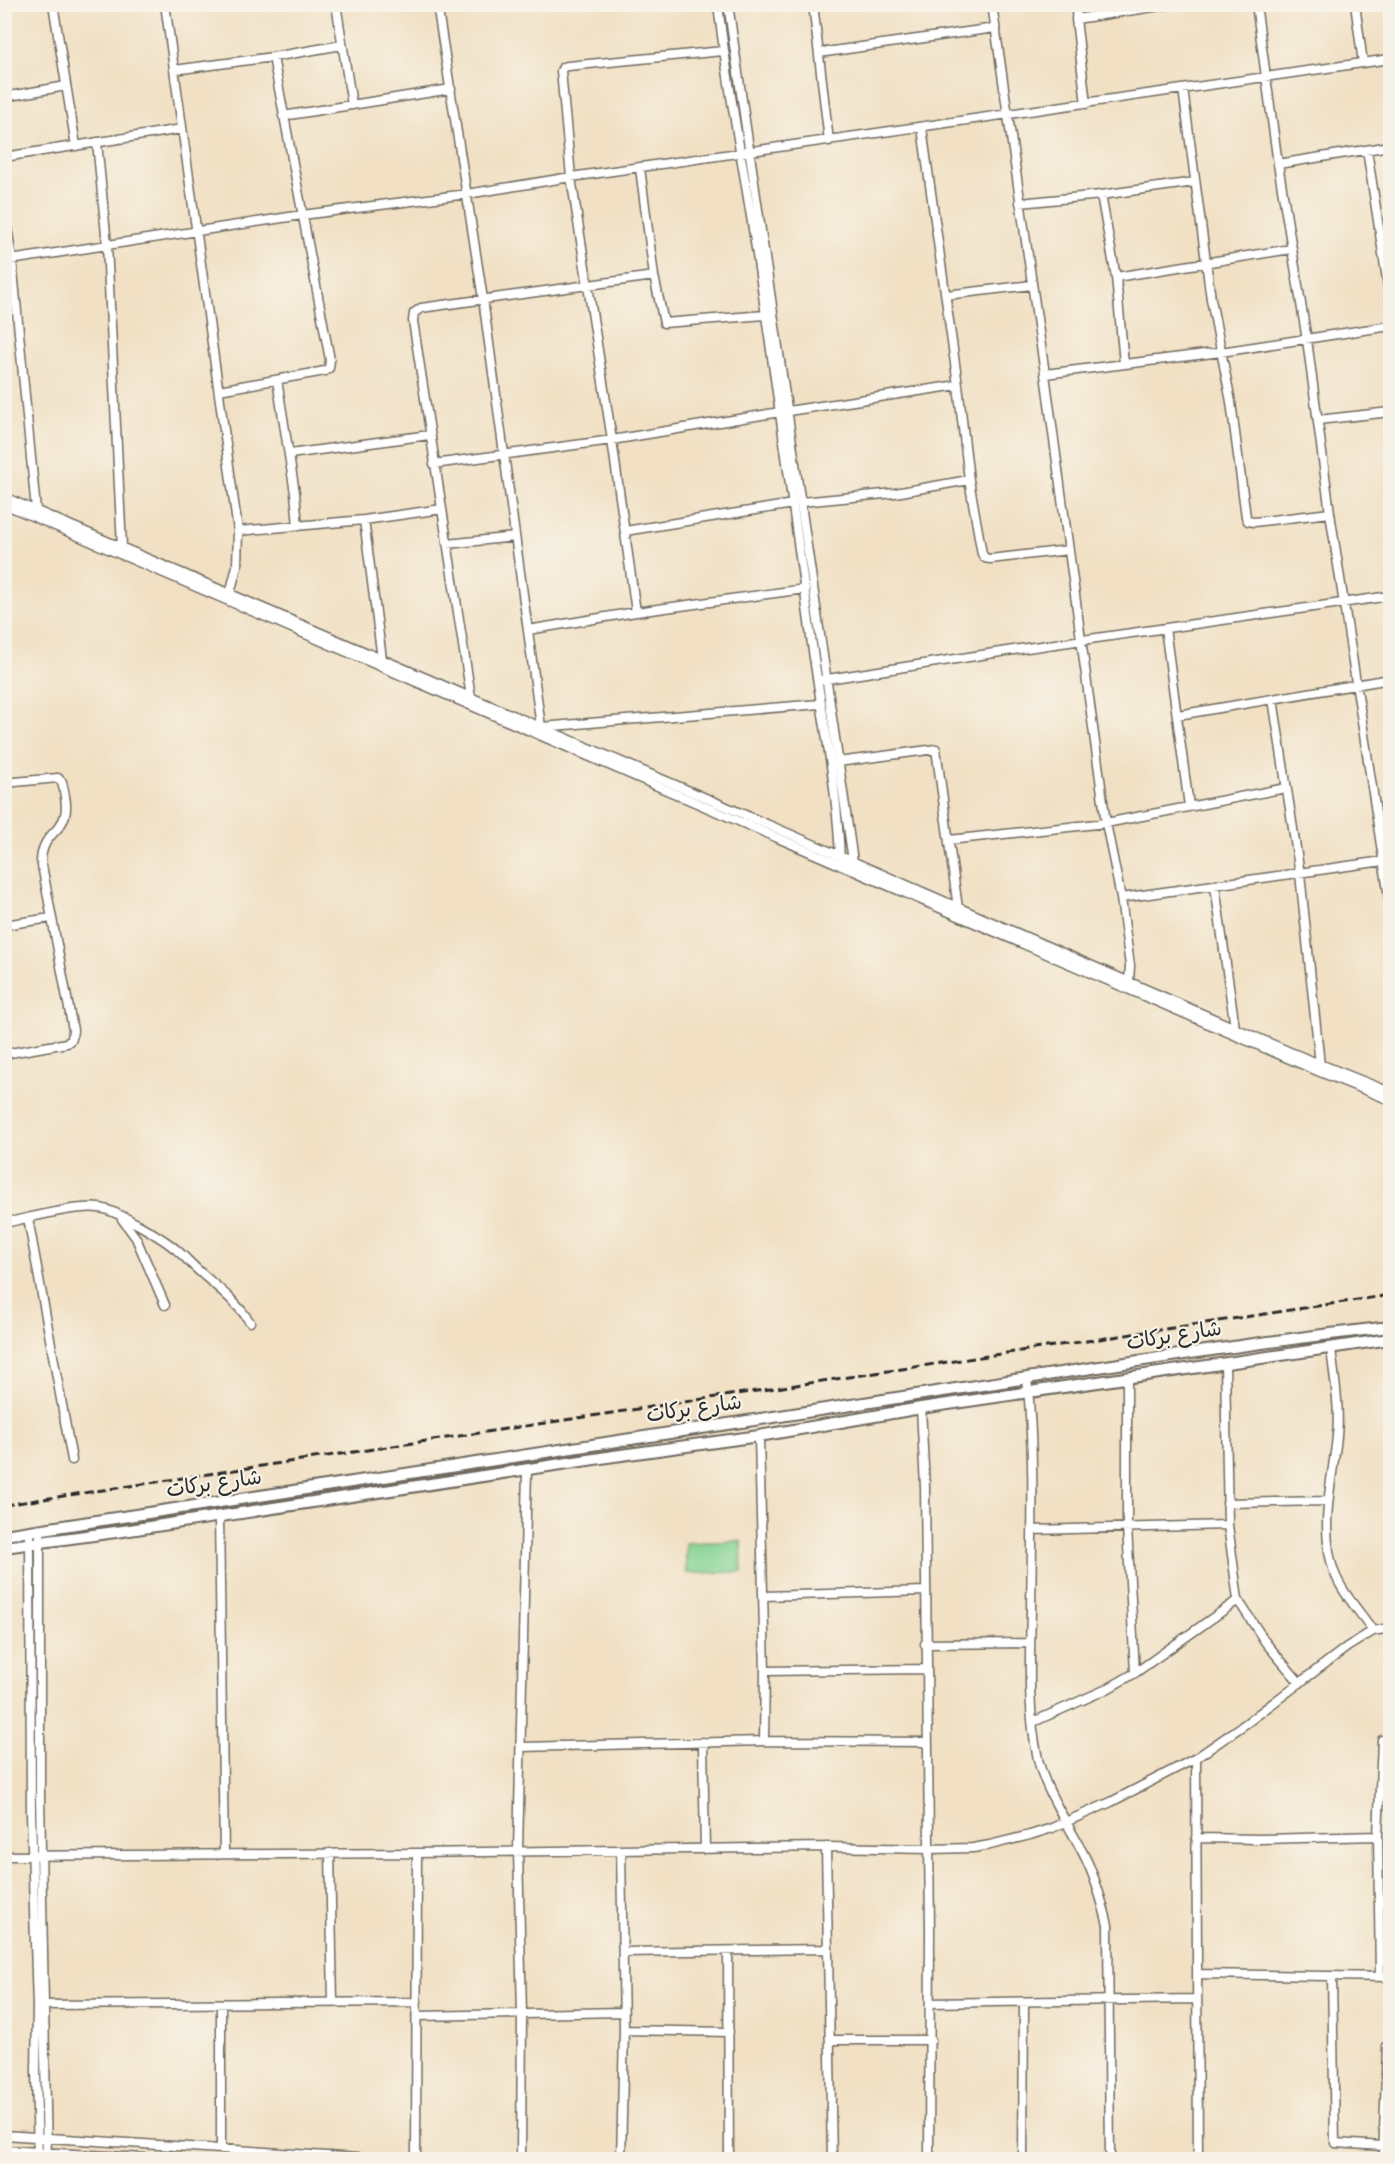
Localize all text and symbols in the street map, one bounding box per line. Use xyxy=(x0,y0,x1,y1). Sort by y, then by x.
street label: شارع بركات xyxy=(1124,1315,1224,1357)
street label: شارع بركات xyxy=(644,1388,744,1430)
street label: شارع بركات xyxy=(164,1463,264,1505)

